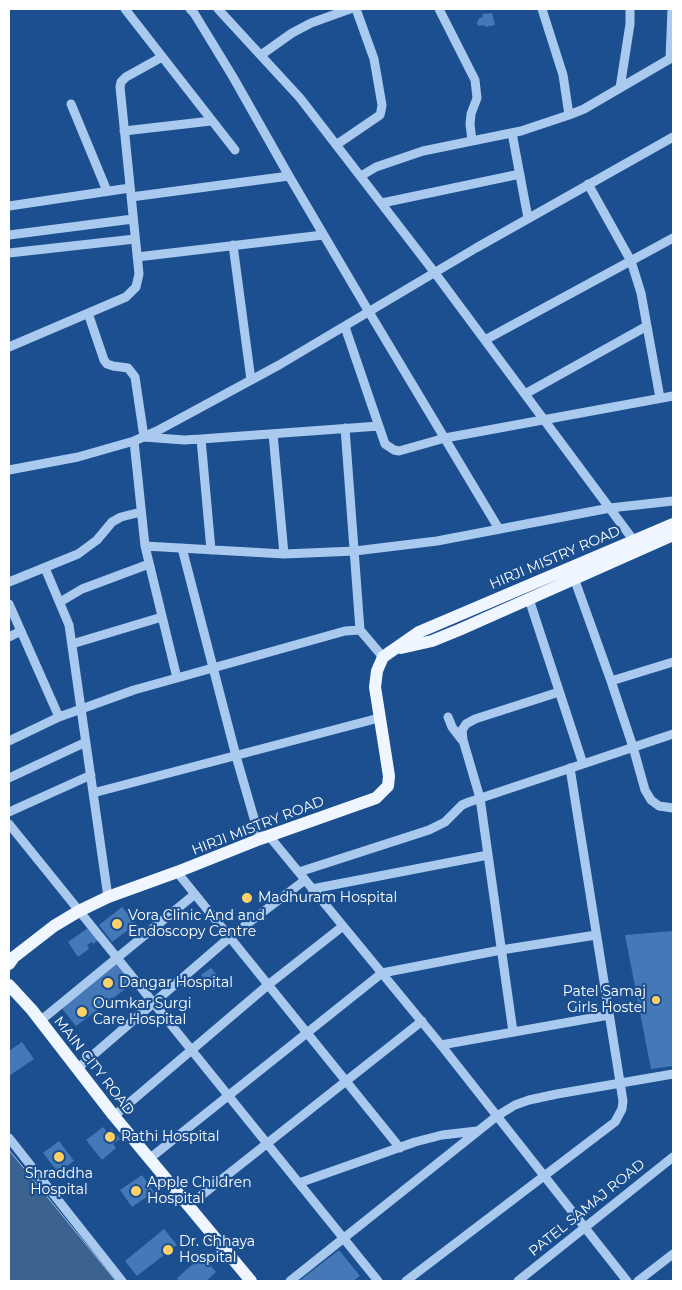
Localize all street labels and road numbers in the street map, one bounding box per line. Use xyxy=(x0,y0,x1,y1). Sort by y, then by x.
street label: HIRJI MISTRY ROAD xyxy=(487,523,623,593)
street label: HIRJI MISTRY ROAD xyxy=(189,793,327,859)
street label: MAIN CITY ROAD xyxy=(50,1013,138,1119)
street label: PATEL SAMAJ ROAD xyxy=(526,1156,648,1260)

